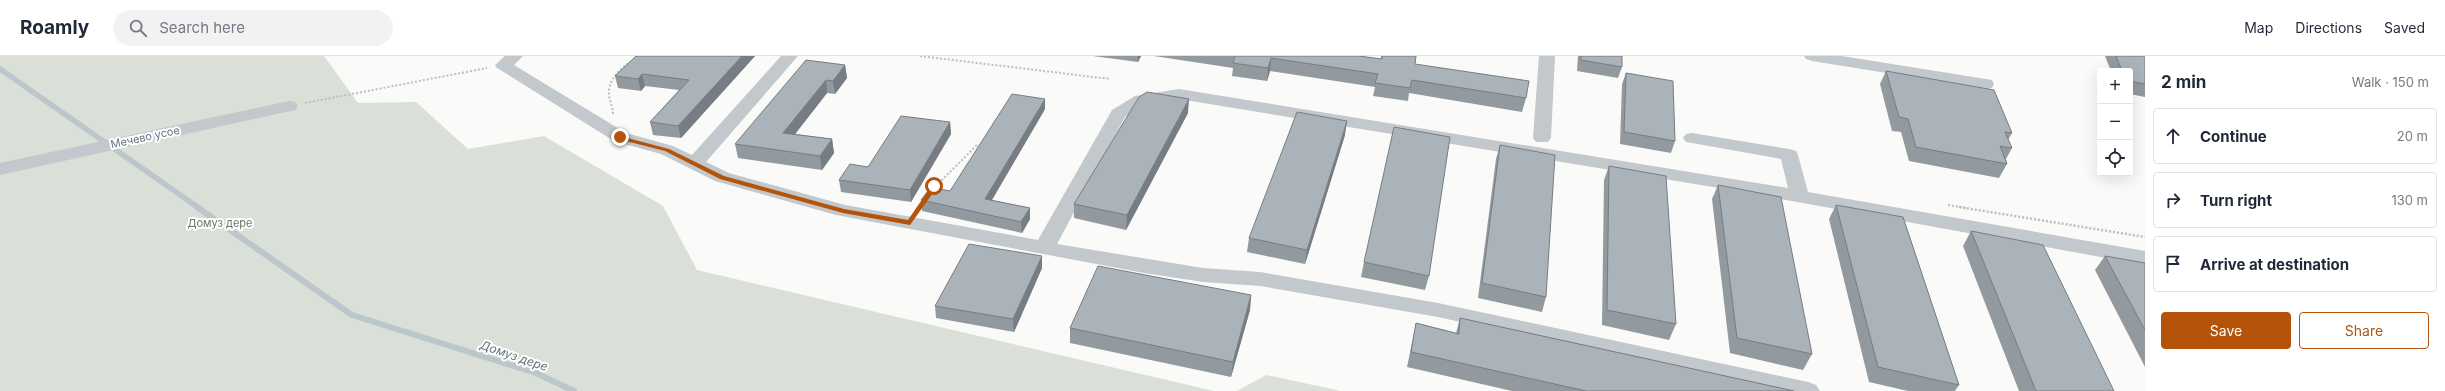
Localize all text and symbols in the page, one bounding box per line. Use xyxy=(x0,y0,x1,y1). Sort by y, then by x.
search box xyxy=(113,10,393,46)
text: Roamly xyxy=(20,16,89,39)
icon: search xyxy=(127,17,149,39)
text: Search here xyxy=(159,18,245,37)
text: Map xyxy=(2244,19,2273,36)
text: Directions xyxy=(2295,19,2362,36)
text: Saved xyxy=(2384,19,2425,36)
map controls xyxy=(2097,68,2133,176)
button: + xyxy=(2097,68,2133,104)
text: 2 min xyxy=(2161,72,2206,92)
text: Walk · 150 m xyxy=(2352,74,2429,90)
button: − xyxy=(2097,104,2133,140)
street label: Мечево усое xyxy=(109,123,181,151)
icon: ahead xyxy=(2162,125,2184,147)
text: Continue xyxy=(2200,127,2267,146)
route end xyxy=(611,128,629,146)
text: 20 m xyxy=(2397,128,2428,144)
button: locate xyxy=(2097,140,2133,176)
route start xyxy=(925,177,943,195)
icon: right xyxy=(2162,189,2184,211)
text: Turn right xyxy=(2200,191,2272,210)
text: 130 m xyxy=(2391,192,2428,208)
park label: Домуз дере xyxy=(187,216,253,230)
icon: arrive xyxy=(2162,253,2184,275)
text: Arrive at destination xyxy=(2200,255,2349,274)
button: Save xyxy=(2161,312,2291,349)
button: Share xyxy=(2299,312,2429,349)
water label: Домуз дере xyxy=(477,337,550,374)

